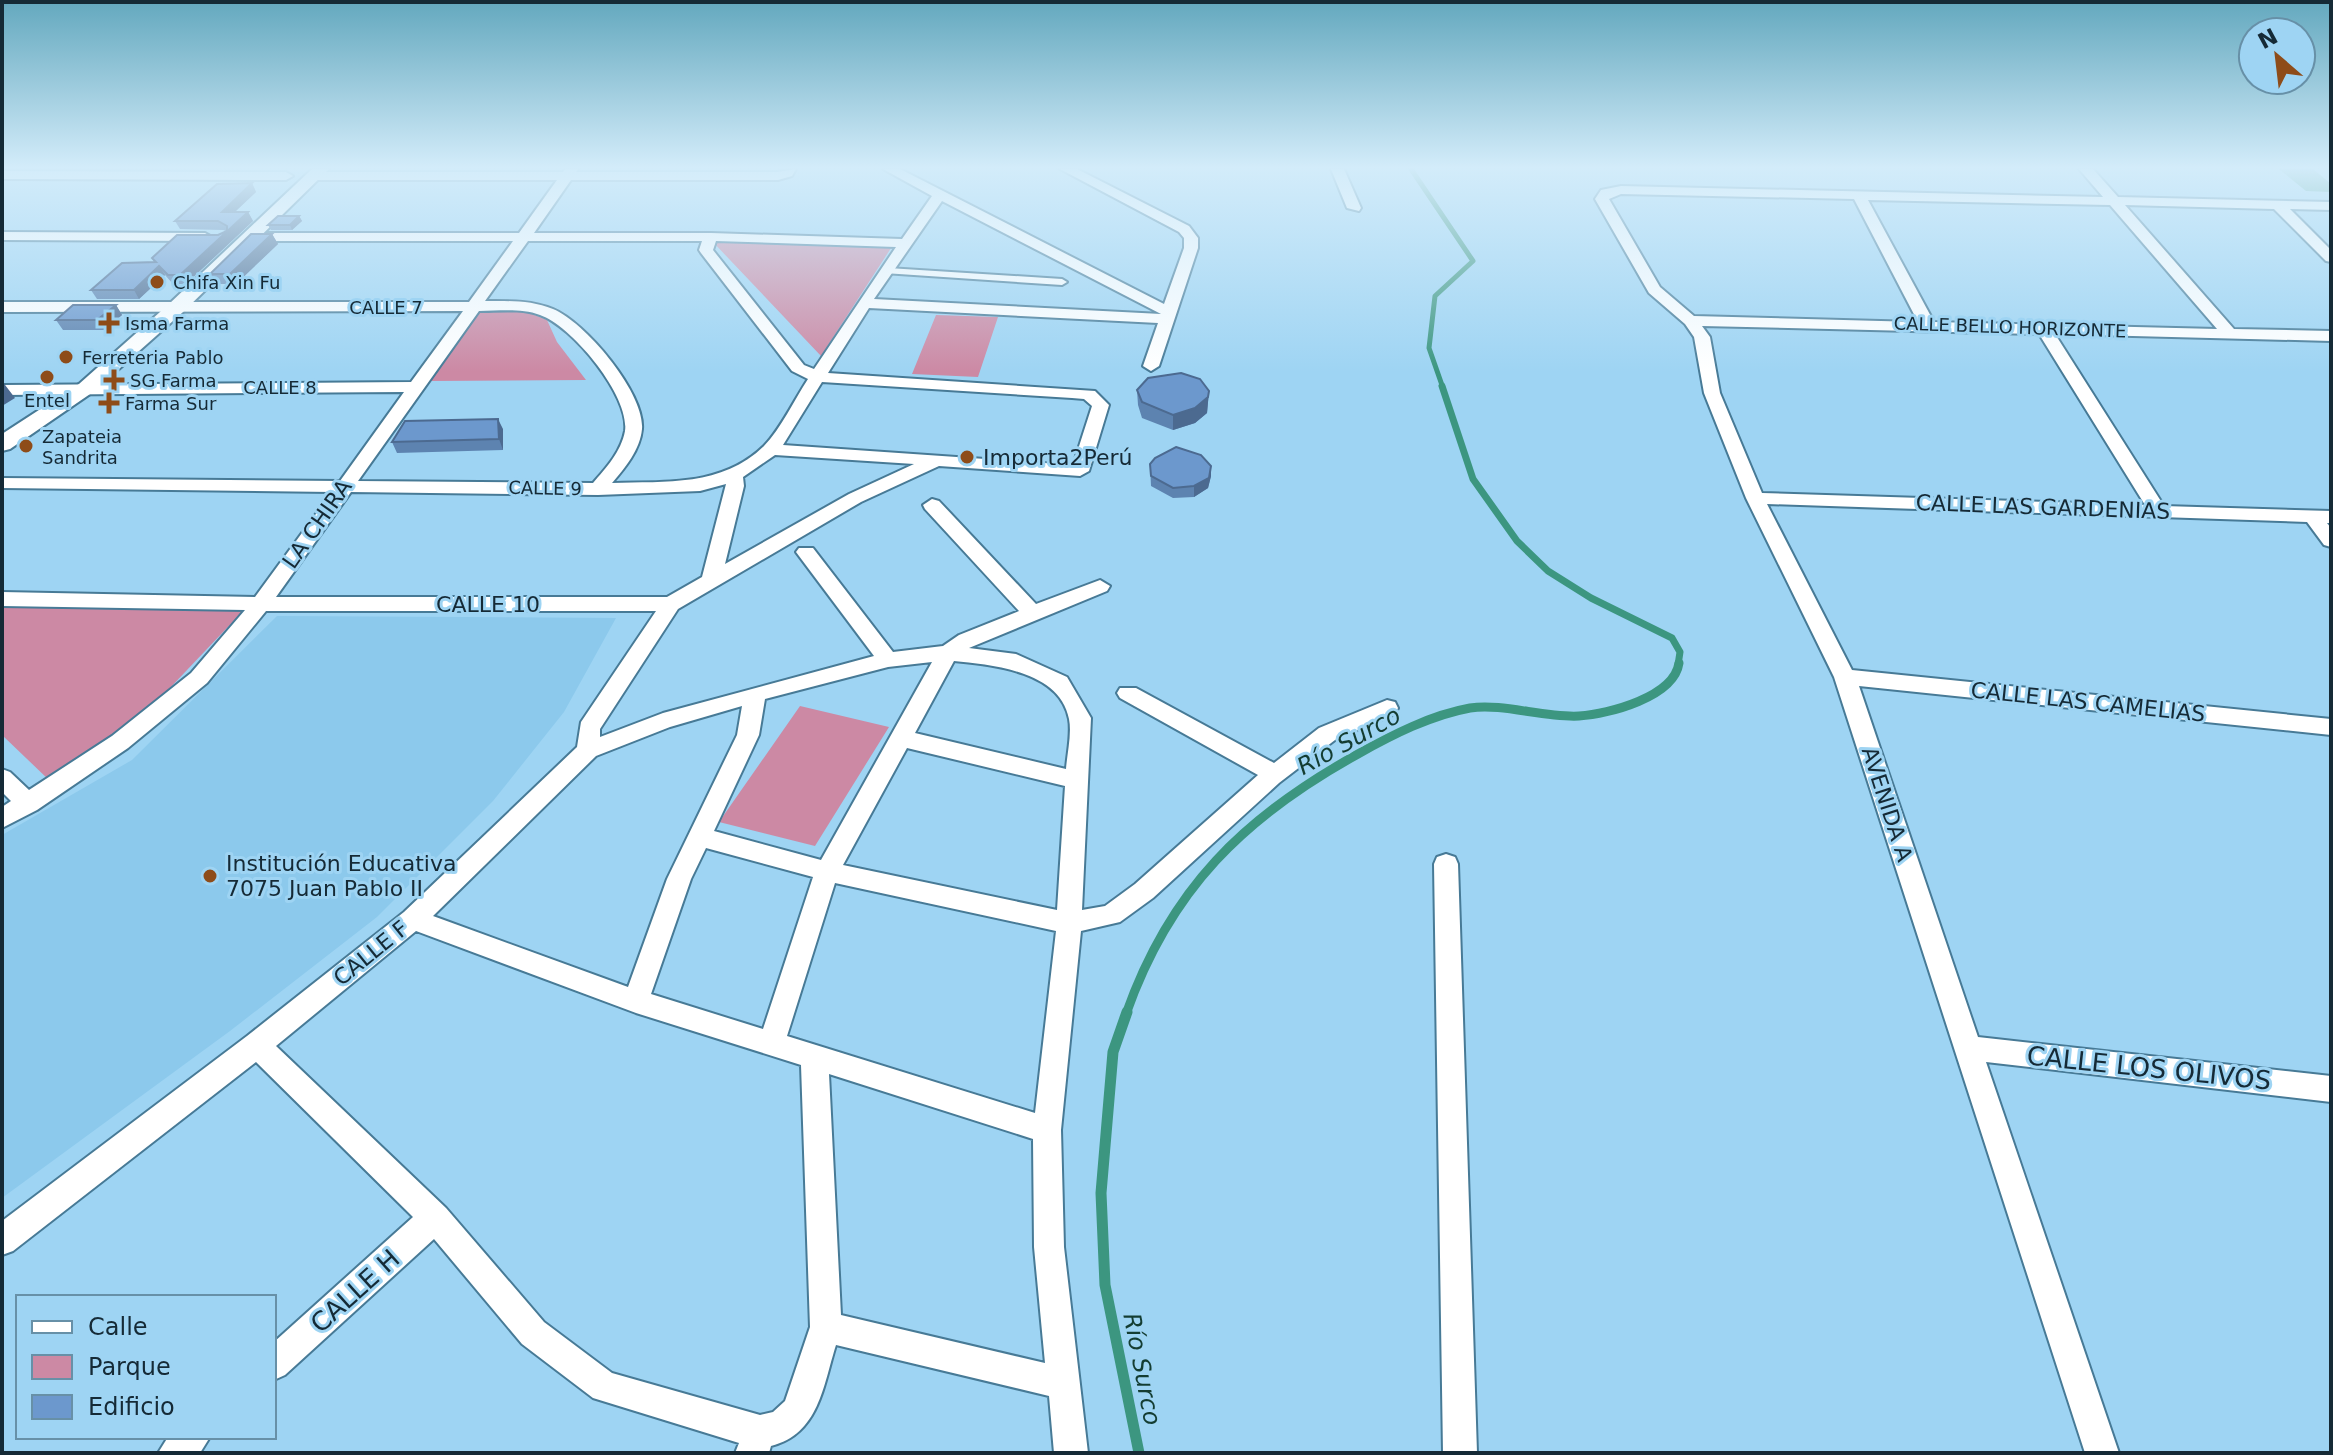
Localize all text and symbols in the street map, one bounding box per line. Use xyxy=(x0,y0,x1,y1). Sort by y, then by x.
north arrow xyxy=(2237,16,2317,96)
text: N xyxy=(2254,23,2282,54)
place label: Chifa Xin Fu xyxy=(173,272,280,293)
marker: Chifa Xin Fu xyxy=(148,273,166,291)
street label: CALLE 7 xyxy=(349,297,423,318)
street label: CALLE BELLO HORIZONTE xyxy=(1893,312,2127,342)
place label: Isma Farma xyxy=(125,313,229,334)
marker: Isma Farma xyxy=(100,314,118,332)
place label: Ferreteria Pablo xyxy=(82,347,223,368)
marker: Ferreteria Pablo xyxy=(57,348,75,366)
marker: Entel xyxy=(38,368,56,386)
place label: SG Farma xyxy=(130,370,216,391)
marker: SG Farma xyxy=(105,371,123,389)
street label: CALLE 8 xyxy=(243,377,317,398)
place label: Entel xyxy=(24,390,70,411)
place label: Farma Sur xyxy=(125,393,217,414)
marker: Farma Sur xyxy=(100,394,118,412)
place label: Zapateia Sandrita xyxy=(42,426,122,468)
marker: Zapateia Sandrita xyxy=(17,437,35,455)
place label: Importa2Perú xyxy=(983,445,1133,470)
marker: Importa2Perú xyxy=(958,448,976,466)
street label: LA CHIRA xyxy=(277,475,357,573)
street label: CALLE 9 xyxy=(508,477,582,499)
street label: CALLE LAS GARDENIAS xyxy=(1915,490,2171,524)
street label: CALLE 10 xyxy=(436,592,540,617)
street label: CALLE LAS CAMELIAS xyxy=(1970,677,2206,727)
water label: Río Surco xyxy=(1292,701,1406,781)
street label: AVENIDA A xyxy=(1857,743,1917,865)
place label: Institución Educativa 7075 Juan Pablo II xyxy=(226,851,456,901)
marker: Institución Educativa 7075 Juan Pablo II xyxy=(201,867,219,885)
street label: CALLE F xyxy=(329,915,413,991)
street label: CALLE LOS OLIVOS xyxy=(2025,1040,2273,1096)
street label: CALLE H xyxy=(304,1243,406,1339)
legend xyxy=(16,1295,276,1439)
water label: Río Surco xyxy=(1117,1310,1167,1428)
text: Calle xyxy=(88,1313,148,1341)
text: Parque xyxy=(88,1353,171,1381)
text: Edificio xyxy=(88,1393,175,1421)

